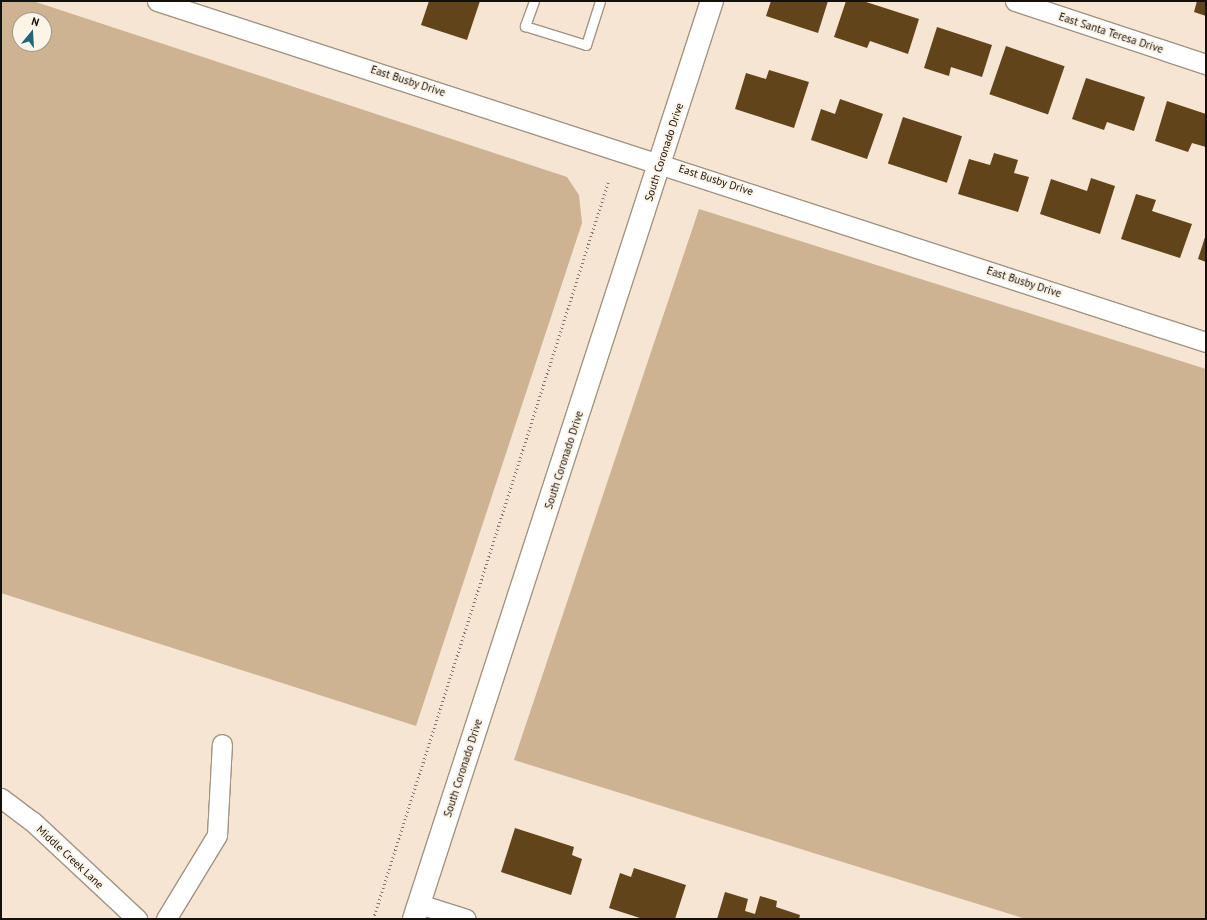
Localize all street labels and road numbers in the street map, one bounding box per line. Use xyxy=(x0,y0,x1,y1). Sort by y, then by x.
street label: East Santa Teresa Drive xyxy=(1057,10,1165,56)
street label: East Busby Drive xyxy=(369,63,447,99)
street label: South Coronado Drive xyxy=(642,101,686,203)
street label: East Busby Drive xyxy=(677,162,755,198)
street label: East Busby Drive xyxy=(985,264,1063,300)
street label: South Coronado Drive xyxy=(542,409,586,511)
street label: South Coronado Drive xyxy=(441,717,485,819)
street label: Middle Creek Lane xyxy=(34,823,106,891)

